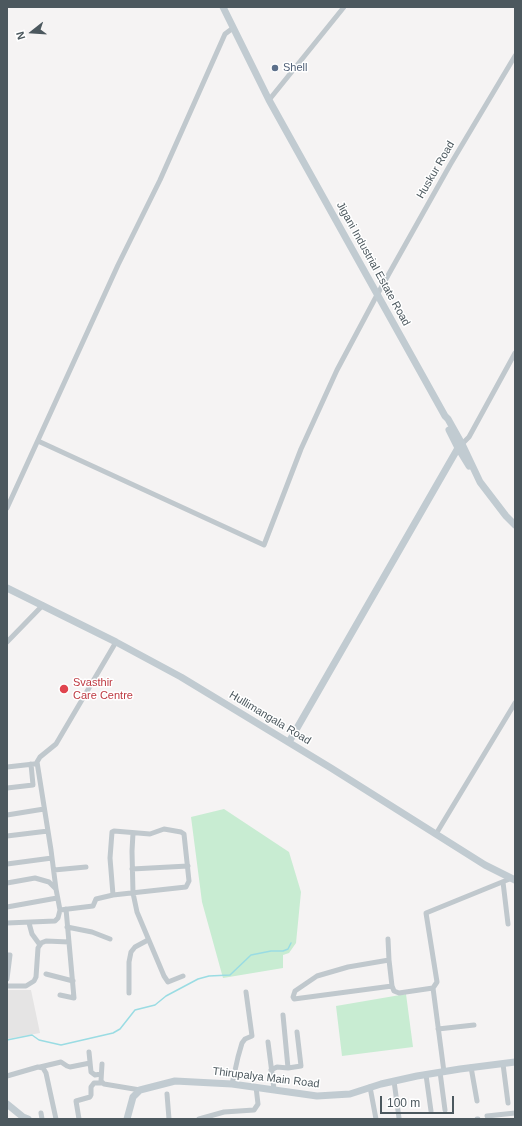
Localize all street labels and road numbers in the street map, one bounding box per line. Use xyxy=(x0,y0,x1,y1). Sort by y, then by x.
street label: Huskur Road xyxy=(414,139,458,201)
street label: Jigani Industrial Estate Road xyxy=(333,200,413,328)
street label: Hullimangala Road xyxy=(227,688,313,748)
street label: Thirupalya Main Road xyxy=(212,1065,320,1091)

